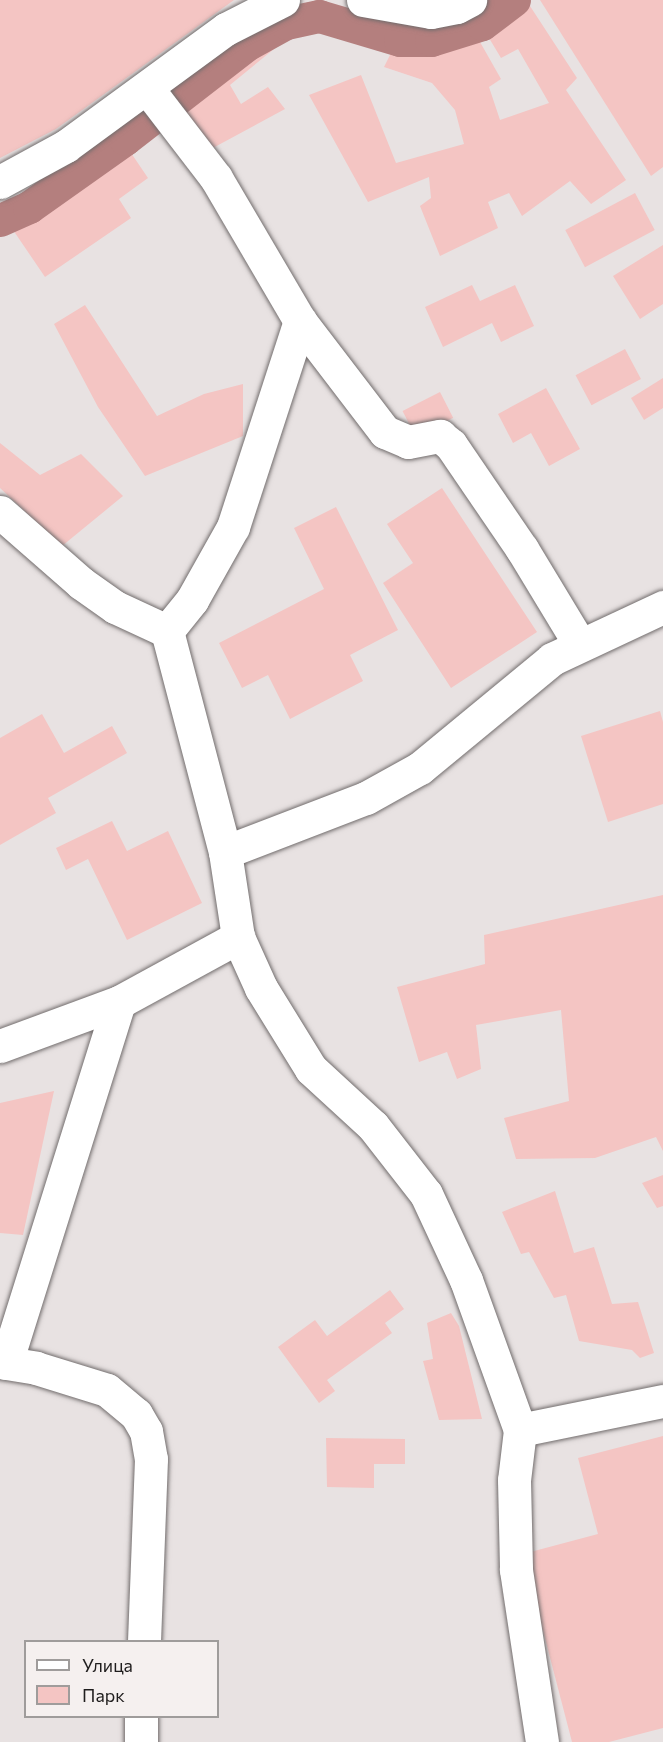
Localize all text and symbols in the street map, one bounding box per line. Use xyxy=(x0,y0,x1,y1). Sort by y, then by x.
legend xyxy=(24,1640,219,1718)
text: Улица xyxy=(82,1654,133,1676)
text: Парк xyxy=(82,1684,125,1706)

